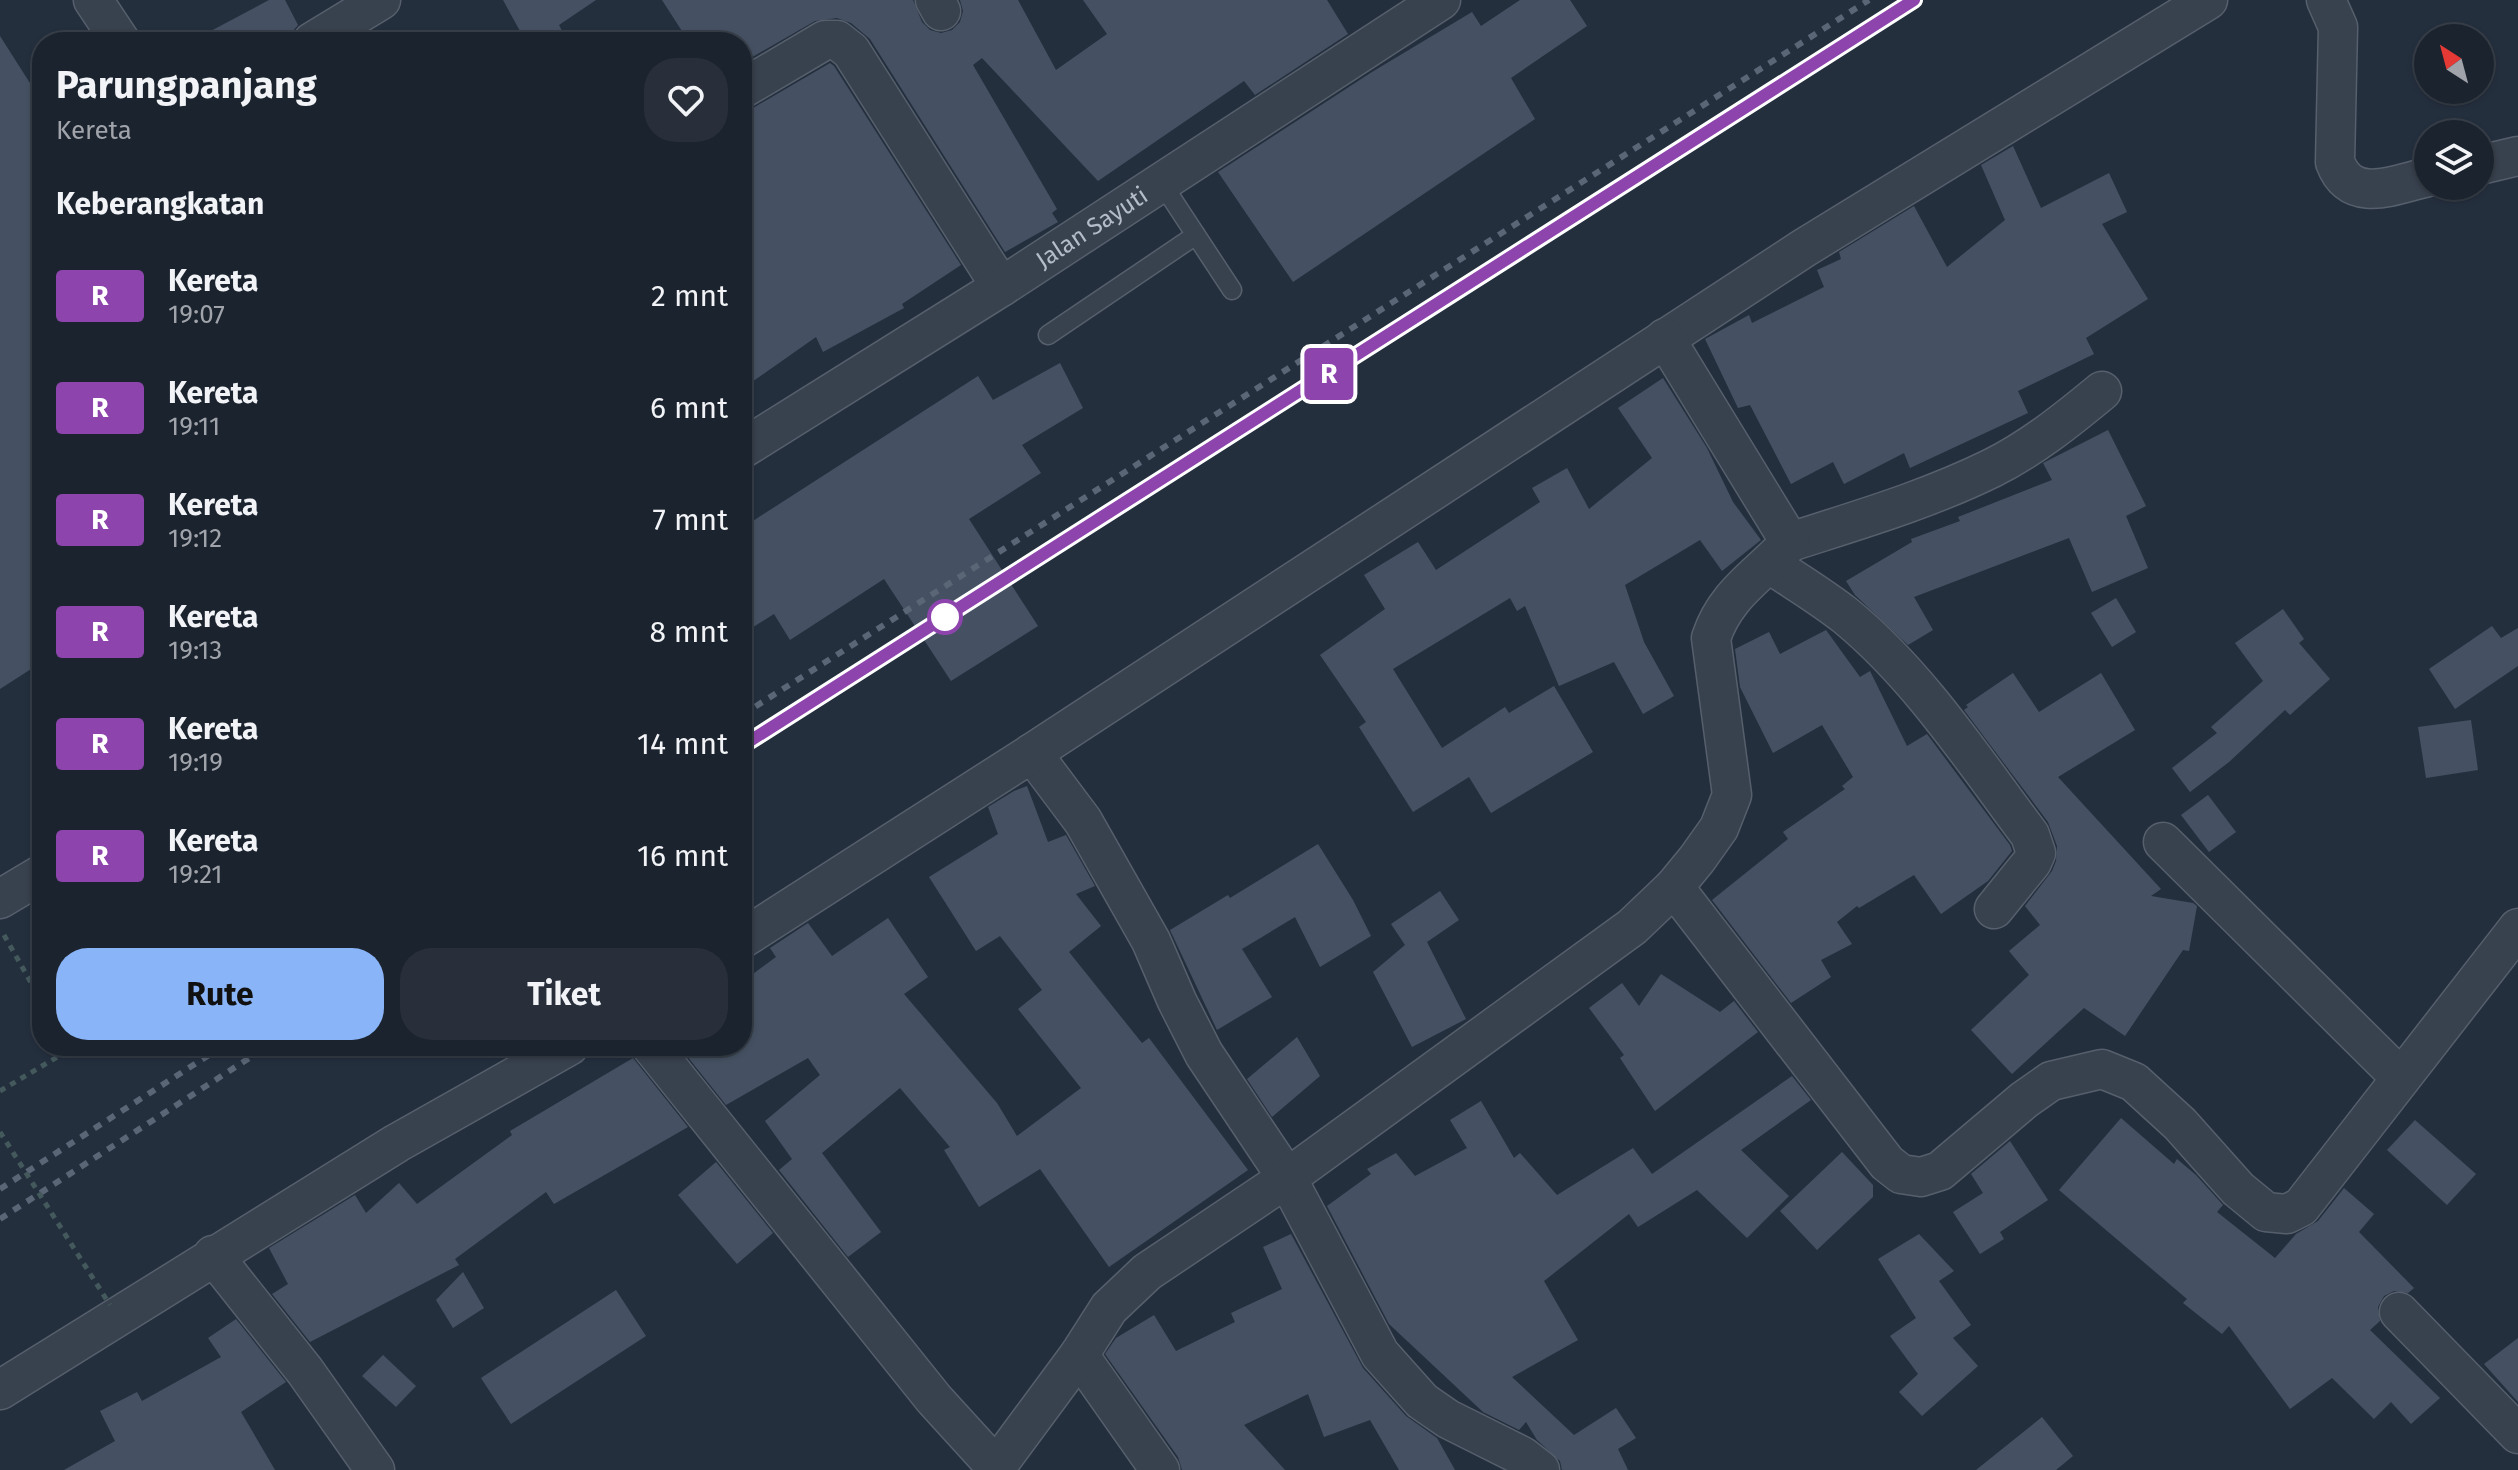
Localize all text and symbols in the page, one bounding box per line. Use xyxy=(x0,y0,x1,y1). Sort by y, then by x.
north arrow xyxy=(2414,24,2494,104)
map controls xyxy=(2414,24,2494,200)
button: heart xyxy=(644,58,728,142)
text: Parungpanjang xyxy=(56,62,317,108)
text: Kereta xyxy=(56,115,132,146)
button: layers xyxy=(2414,120,2494,200)
street label: Jalan Sayuti xyxy=(1031,181,1153,274)
text: Keberangkatan xyxy=(56,186,264,222)
text: Kereta xyxy=(168,263,258,299)
text: 2 mnt xyxy=(651,278,728,314)
text: R xyxy=(91,279,109,312)
text: 19:07 xyxy=(168,299,225,330)
line badge: R xyxy=(1303,348,1355,400)
text: R xyxy=(1320,357,1338,390)
text: Kereta xyxy=(168,375,258,411)
text: 6 mnt xyxy=(650,390,728,426)
text: R xyxy=(91,391,109,424)
text: 19:11 xyxy=(168,411,220,442)
text: Kereta xyxy=(168,487,258,523)
text: 7 mnt xyxy=(653,502,728,538)
text: R xyxy=(91,503,109,536)
text: 19:12 xyxy=(168,523,222,554)
text: Kereta xyxy=(168,599,258,635)
unlabelled marker xyxy=(928,600,962,634)
text: 8 mnt xyxy=(649,614,728,650)
text: R xyxy=(91,615,109,648)
text: 19:13 xyxy=(168,635,222,666)
text: Kereta xyxy=(168,711,258,747)
text: 14 mnt xyxy=(637,726,728,762)
text: R xyxy=(91,727,109,760)
text: 19:19 xyxy=(168,747,223,778)
text: Kereta xyxy=(168,823,258,859)
text: 16 mnt xyxy=(637,838,728,874)
text: R xyxy=(91,839,109,872)
text: 19:21 xyxy=(168,859,223,890)
button: Rute xyxy=(56,948,384,1040)
button: Tiket xyxy=(400,948,728,1040)

